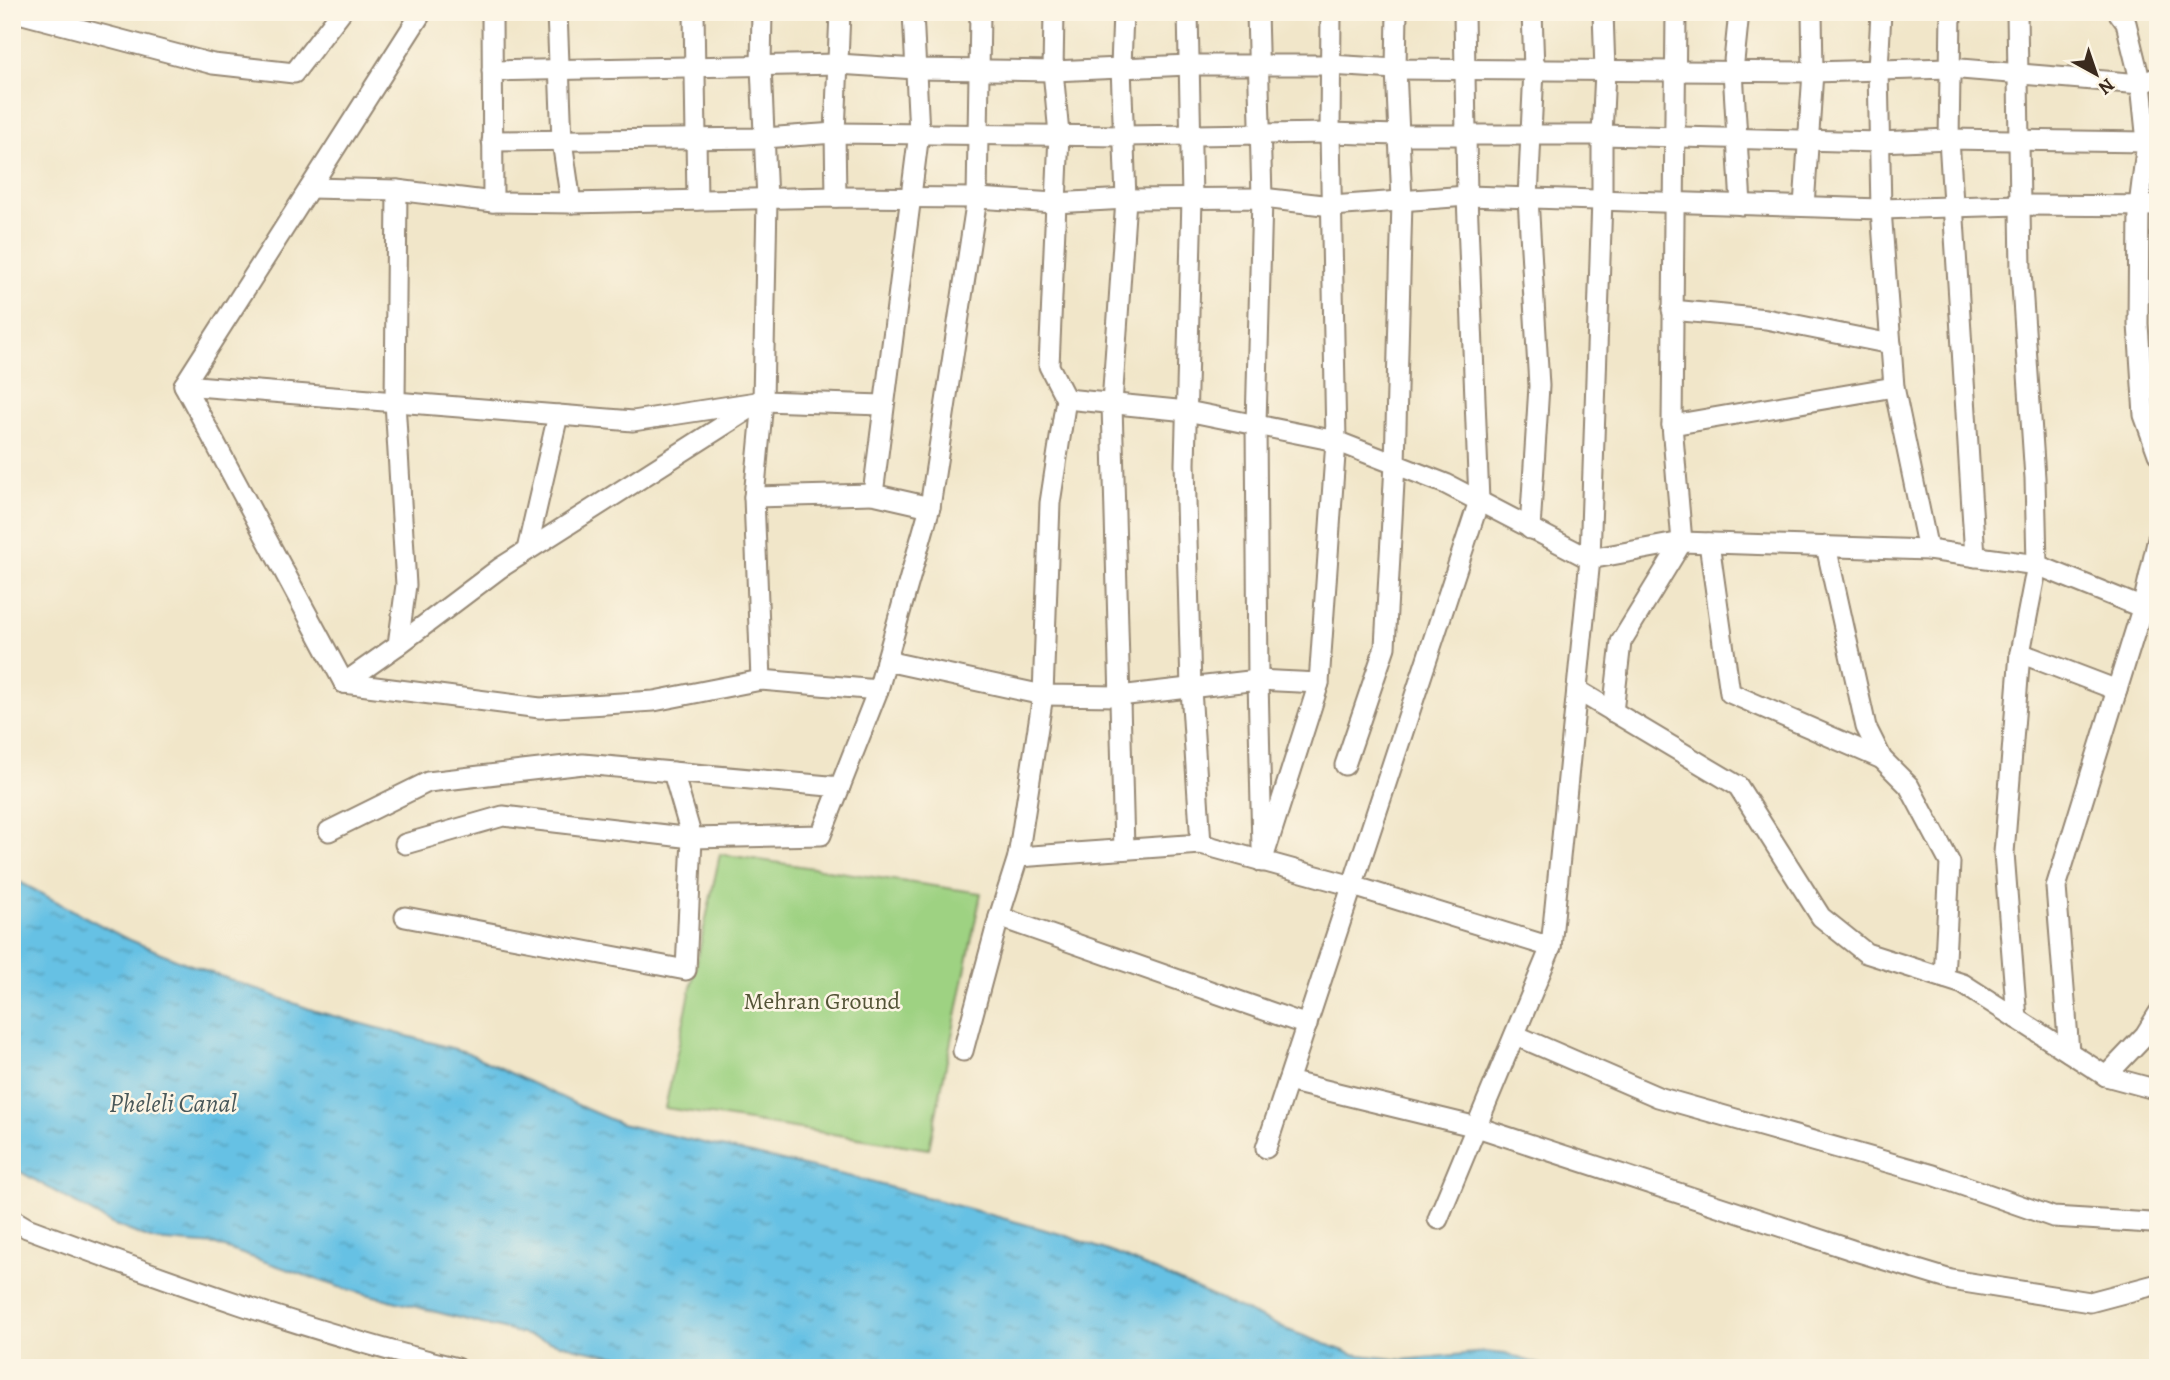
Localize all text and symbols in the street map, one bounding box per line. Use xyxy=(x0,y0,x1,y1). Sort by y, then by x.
north arrow xyxy=(2062,38,2132,108)
text: N xyxy=(2093,72,2120,101)
park label: Mehran Ground xyxy=(744,985,901,1017)
water label: Pheleli Canal xyxy=(109,1086,237,1121)

